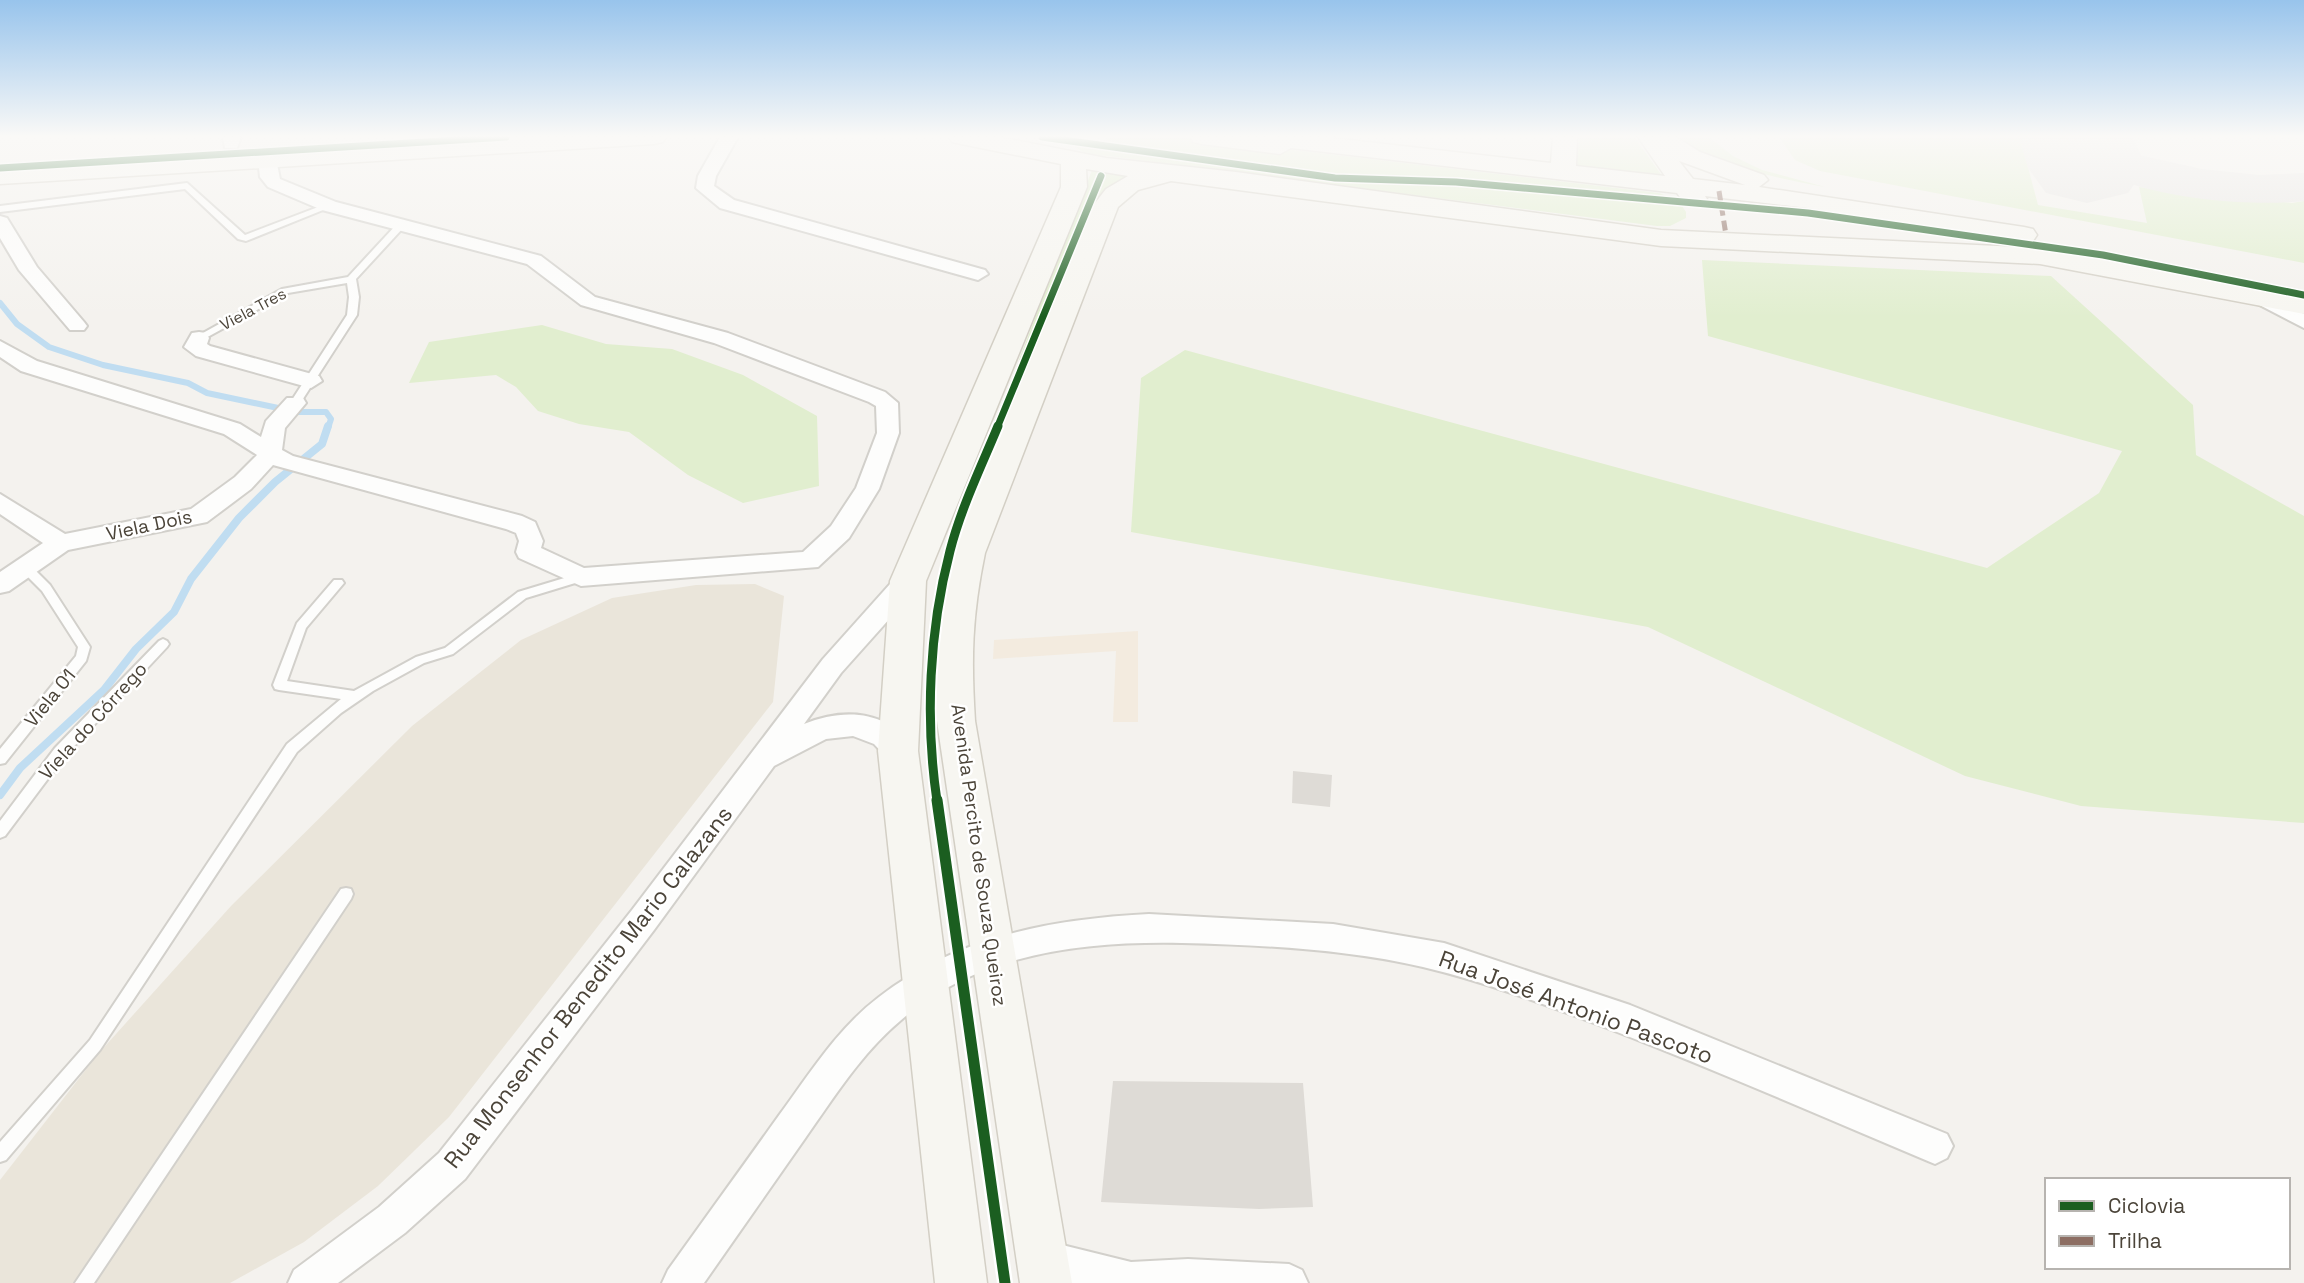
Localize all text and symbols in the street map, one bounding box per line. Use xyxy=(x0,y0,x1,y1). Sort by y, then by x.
street label: Viela Tres xyxy=(216,283,290,335)
street label: Viela Dois xyxy=(104,504,194,546)
street label: Viela do Córrego xyxy=(33,657,153,785)
street label: Viela 01 xyxy=(19,664,81,732)
street label: Avenida Percito de Souza Queiroz xyxy=(945,702,1013,1008)
street label: Rua Monsenhor Benedito Mario Calazans xyxy=(437,800,739,1174)
street label: Rua José Antonio Pascoto xyxy=(1435,943,1717,1071)
legend xyxy=(2045,1178,2290,1269)
text: Ciclovia xyxy=(2108,1192,2185,1219)
text: Trilha xyxy=(2108,1227,2162,1254)

